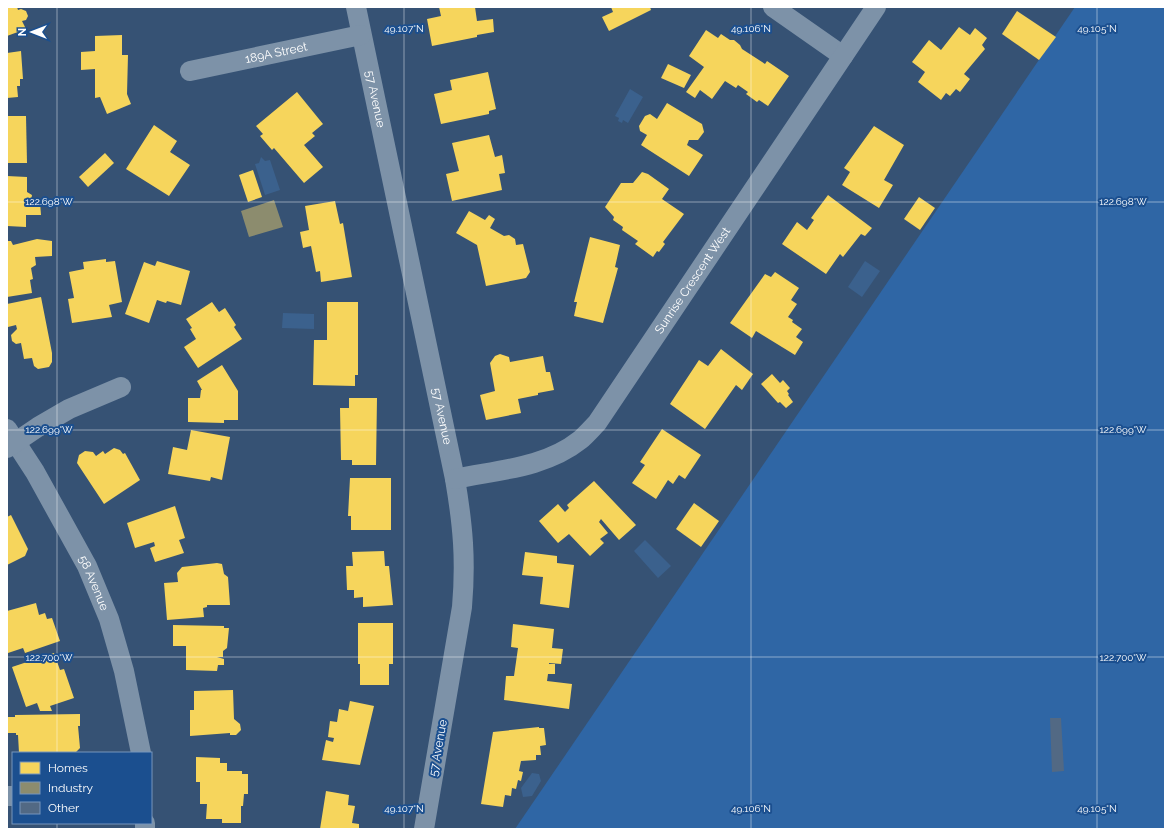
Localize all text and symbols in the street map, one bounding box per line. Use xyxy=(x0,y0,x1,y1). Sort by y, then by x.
north arrow xyxy=(12,12,52,52)
text: 49.107°N xyxy=(384,23,424,34)
text: 49.106°N xyxy=(731,23,771,34)
text: 49.105°N xyxy=(1077,23,1117,34)
text: N xyxy=(16,28,29,36)
street label: 189A Street xyxy=(244,39,309,66)
street label: 57 Avenue xyxy=(363,69,388,129)
text: 122.698°W xyxy=(25,196,73,207)
text: 122.698°W xyxy=(1099,196,1147,207)
street label: Sunrise Crescent West xyxy=(652,225,733,336)
street label: 57 Avenue xyxy=(429,386,455,446)
text: 122.699°W xyxy=(25,424,73,435)
text: 122.699°W xyxy=(1099,424,1147,435)
street label: 58 Avenue xyxy=(76,553,112,613)
text: 122.700°W xyxy=(26,652,73,663)
text: 122.700°W xyxy=(1100,652,1147,663)
street label: 57 Avenue xyxy=(426,718,450,778)
legend xyxy=(12,752,152,824)
text: Homes xyxy=(48,761,88,775)
text: Industry xyxy=(48,781,94,795)
text: Other xyxy=(48,801,80,815)
text: 49.107°N xyxy=(384,803,424,814)
text: 49.106°N xyxy=(731,803,771,814)
text: 49.105°N xyxy=(1077,803,1117,814)

